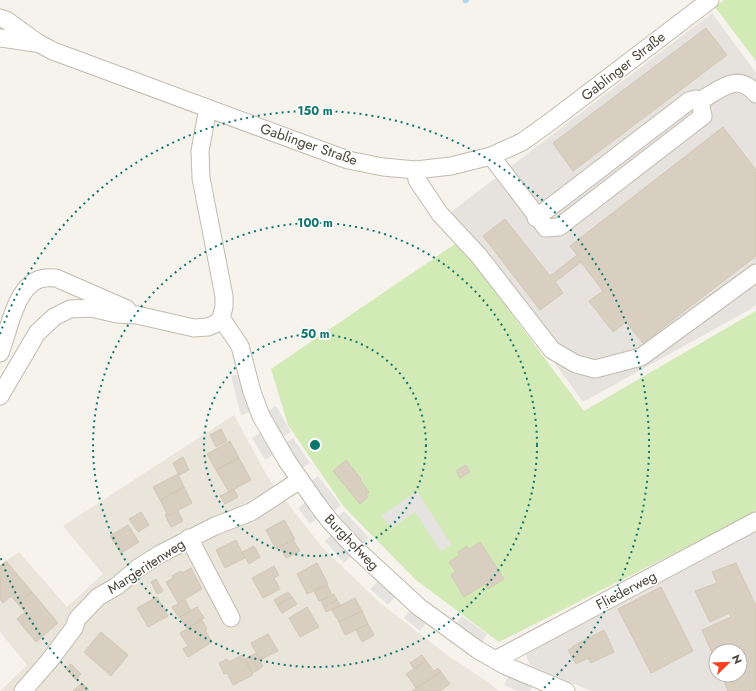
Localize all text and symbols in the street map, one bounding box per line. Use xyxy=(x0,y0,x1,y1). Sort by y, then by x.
street label: Gablinger Straße xyxy=(577,27,669,105)
text: 150 m xyxy=(297,102,333,120)
street label: Gablinger Straße xyxy=(258,118,360,170)
text: 100 m xyxy=(297,214,333,232)
text: 50 m xyxy=(300,325,330,343)
centre of rings xyxy=(308,438,322,452)
street label: Burghofweg xyxy=(320,509,384,575)
street label: Margeritenweg xyxy=(103,533,189,599)
street label: Fliederweg xyxy=(592,566,660,614)
north arrow xyxy=(708,643,748,683)
text: N xyxy=(728,652,746,666)

